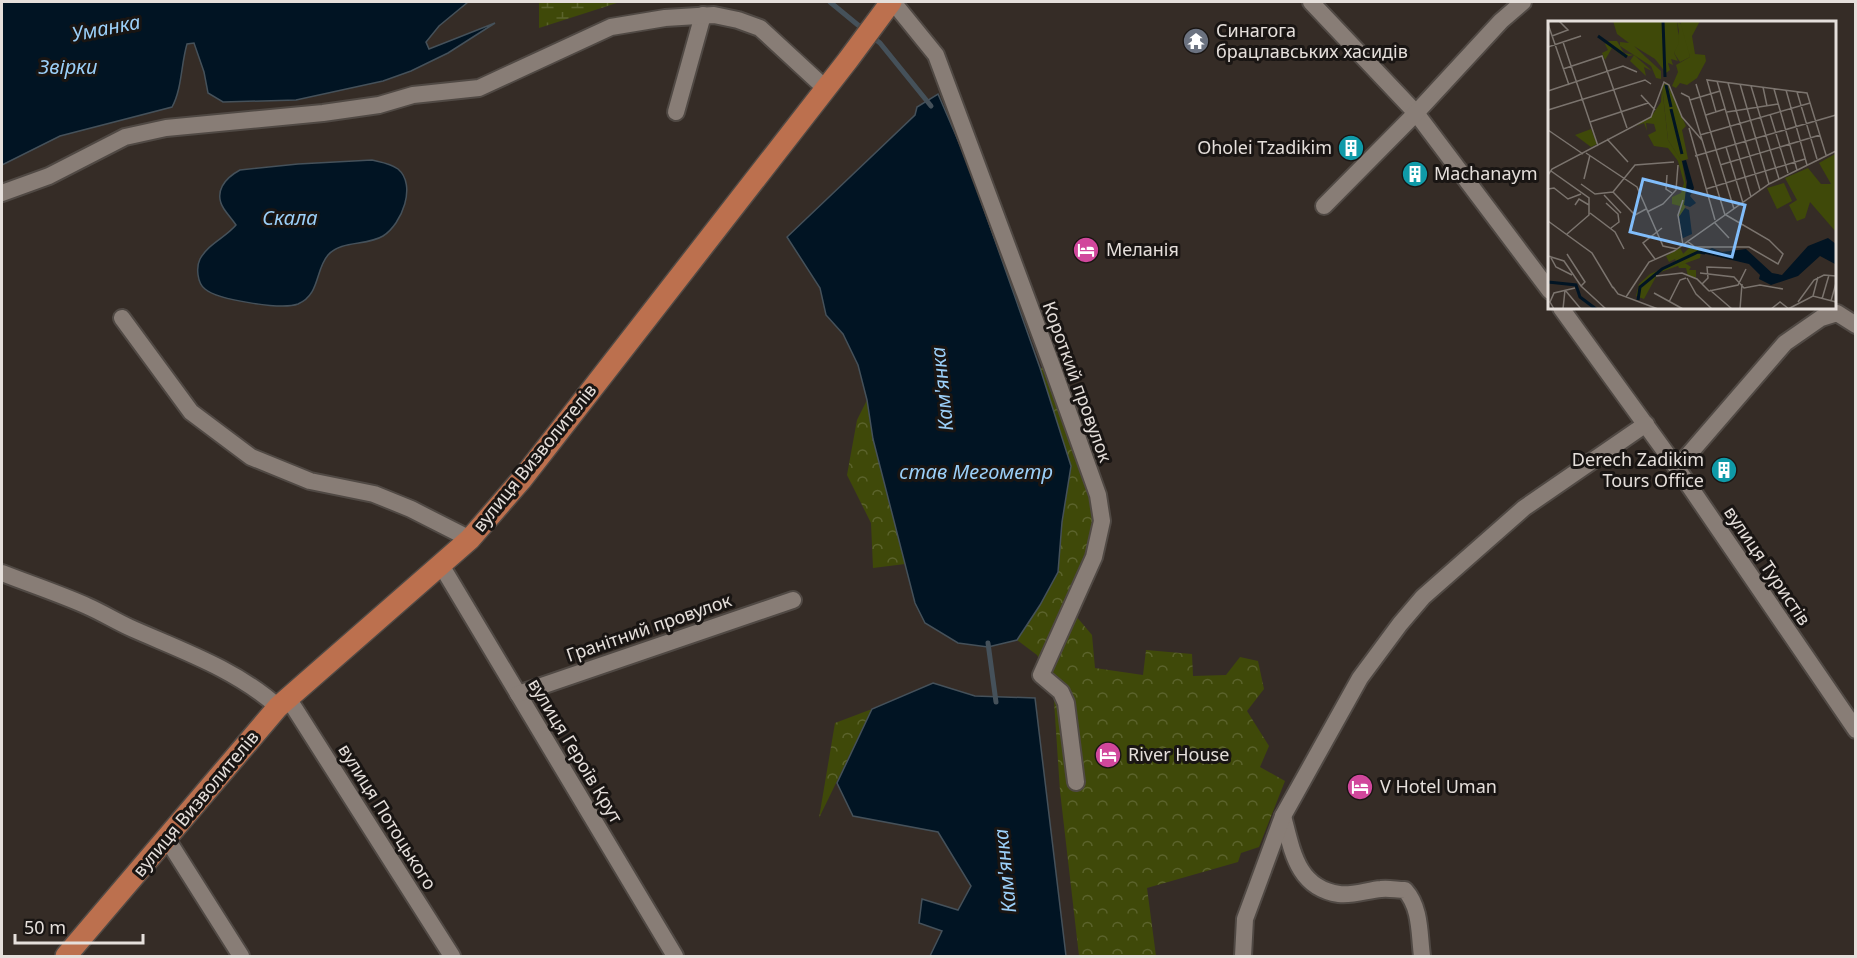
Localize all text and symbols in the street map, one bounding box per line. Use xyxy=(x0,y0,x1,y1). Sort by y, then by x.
water label: Уманка xyxy=(69,8,143,47)
place label: Синагога брацлавських хасидів xyxy=(1216,18,1408,63)
inset map xyxy=(1548,21,1836,309)
temple icon: Синагога брацлавських хасидів xyxy=(1181,26,1211,56)
water label: Звірки xyxy=(38,53,97,80)
building icon: Oholei Tzadikim xyxy=(1336,133,1366,163)
place label: Oholei Tzadikim xyxy=(1197,135,1332,159)
building icon: Machanaym xyxy=(1400,159,1430,189)
place label: Machanaym xyxy=(1434,161,1538,185)
water label: Скала xyxy=(262,204,318,231)
hotel icon: Меланія xyxy=(1071,235,1101,265)
place label: Меланія xyxy=(1106,237,1179,261)
street label: Короткий провулок xyxy=(1038,298,1118,466)
water label: Кам'янка xyxy=(924,346,959,432)
street label: вулиця Визволителів xyxy=(467,378,601,536)
place label: Derech Zadikim Tours Office xyxy=(1572,447,1704,492)
building icon: Derech Zadikim Tours Office xyxy=(1709,455,1739,485)
water label: став Мегометр xyxy=(899,458,1053,485)
street label: вулиця Туристів xyxy=(1719,501,1817,630)
street label: Гранітний провулок xyxy=(563,587,735,667)
street label: вулиця Героїв Крут xyxy=(523,674,629,828)
street label: вулиця Визволителів xyxy=(127,725,263,881)
street label: вулиця Потоцького xyxy=(333,739,442,894)
hotel icon: River House xyxy=(1093,740,1123,770)
place label: River House xyxy=(1128,742,1229,766)
hotel icon: V Hotel Uman xyxy=(1345,772,1375,802)
place label: V Hotel Uman xyxy=(1380,774,1497,798)
water label: Кам'янка xyxy=(987,828,1022,914)
scale bar xyxy=(15,907,142,945)
text: 50 m xyxy=(24,915,66,939)

